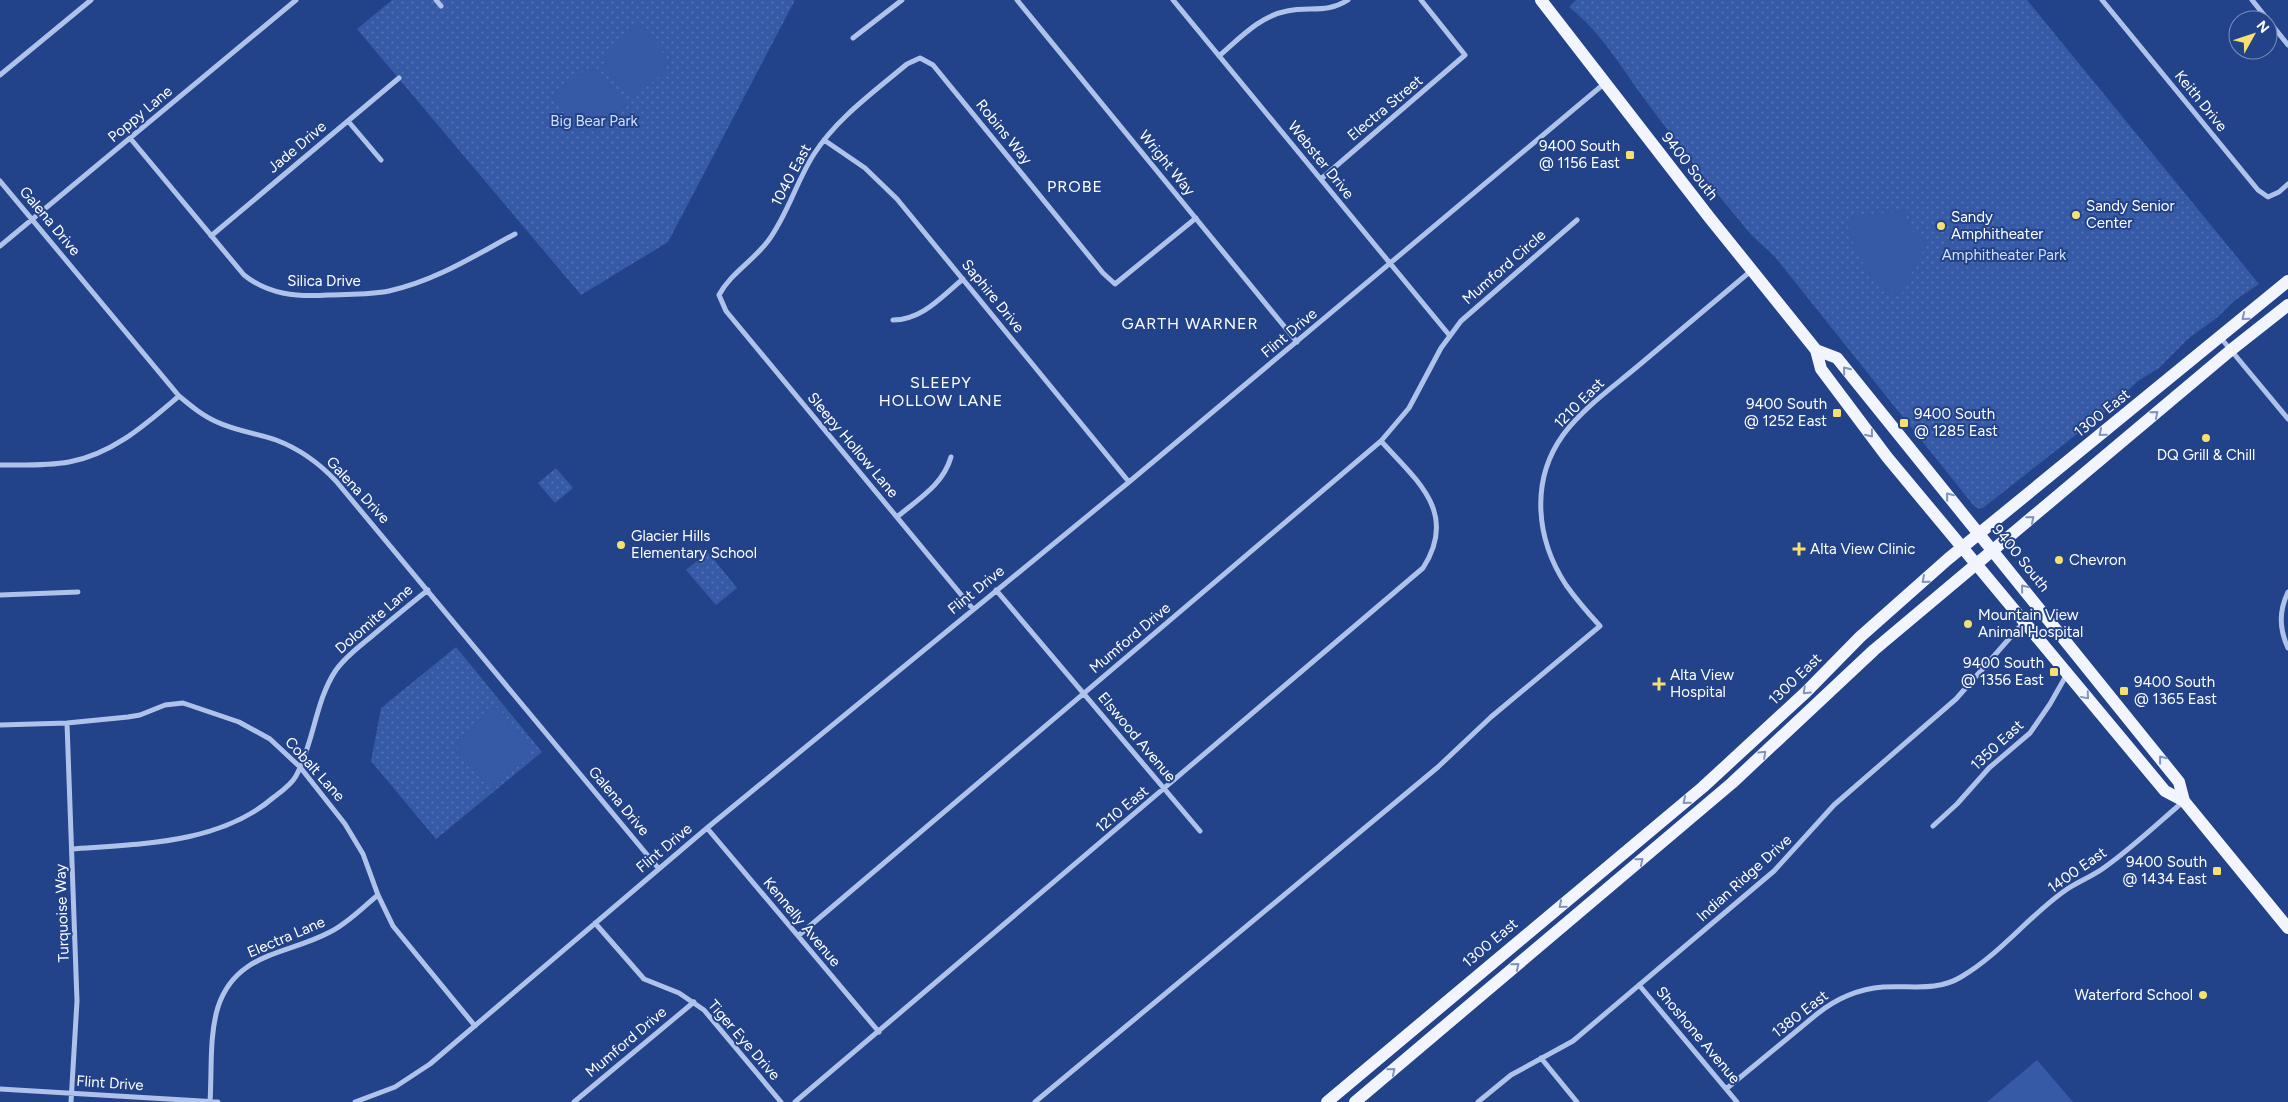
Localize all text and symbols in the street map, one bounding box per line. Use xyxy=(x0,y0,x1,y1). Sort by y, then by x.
north arrow xyxy=(2228,10,2278,60)
text: N xyxy=(2253,17,2273,37)
street label: Keith Drive xyxy=(2171,67,2231,135)
street label: Electra Street xyxy=(1344,71,1426,145)
street label: Poppy Lane xyxy=(104,82,176,146)
street label: Robins Way xyxy=(972,96,1036,168)
park label: Big Bear Park xyxy=(550,112,638,130)
street label: Jade Drive xyxy=(264,117,330,177)
street label: Webster Drive xyxy=(1284,117,1358,203)
street label: Wright Way xyxy=(1135,127,1199,199)
street label: 9400 South xyxy=(1658,129,1722,203)
place label: 9400 South @ 1156 East xyxy=(1539,137,1620,172)
street label: 1040 East xyxy=(767,141,815,209)
marker: 9400 South @ 1156 East xyxy=(1624,149,1636,161)
district label: PROBE xyxy=(1047,177,1103,196)
street label: Galena Drive xyxy=(16,183,84,259)
place label: Sandy Senior Center xyxy=(2086,197,2175,232)
place label: Sandy Amphitheater xyxy=(1951,208,2043,243)
marker: Sandy Senior Center xyxy=(2070,209,2082,221)
marker: Sandy Amphitheater xyxy=(1935,220,1947,232)
street label: Mumford Circle xyxy=(1459,226,1549,308)
park label: Amphitheater Park xyxy=(1942,246,2067,264)
street label: Saphire Drive xyxy=(958,256,1028,336)
street label: Silica Drive xyxy=(287,272,361,290)
street label: Flint Drive xyxy=(1257,304,1321,362)
one-way arrow xyxy=(2242,311,2251,319)
district label: GARTH WARNER xyxy=(1121,314,1259,333)
one-way arrow xyxy=(1844,367,1852,376)
district label: SLEEPY HOLLOW LANE xyxy=(879,373,1003,410)
street label: 1210 East xyxy=(1550,374,1608,432)
street label: 1300 East xyxy=(2071,385,2134,441)
street label: Sleepy Hollow Lane xyxy=(804,389,902,501)
place label: 9400 South @ 1252 East xyxy=(1744,395,1827,430)
place label: 9400 South @ 1285 East xyxy=(1914,405,1998,440)
marker: 9400 South @ 1252 East xyxy=(1831,407,1843,419)
one-way arrow xyxy=(2149,412,2158,420)
marker: 9400 South @ 1285 East xyxy=(1898,417,1910,429)
one-way arrow xyxy=(1864,428,1872,437)
one-way arrow xyxy=(2098,428,2107,437)
marker: DQ Grill & Chill xyxy=(2200,432,2212,444)
place label: DQ Grill & Chill xyxy=(2157,446,2255,464)
street label: Galena Drive xyxy=(322,453,394,527)
one-way arrow xyxy=(1946,493,1954,502)
one-way arrow xyxy=(2025,516,2034,525)
street label: 9400 South xyxy=(1988,521,2054,595)
place label: Glacier Hills Elementary School xyxy=(631,527,757,562)
marker: Glacier Hills Elementary School xyxy=(615,539,627,551)
place label: Alta View Clinic xyxy=(1810,540,1915,558)
marker: Alta View Clinic xyxy=(1792,542,1806,556)
place label: Chevron xyxy=(2069,551,2126,569)
marker: Chevron xyxy=(2053,554,2065,566)
street label: Flint Drive xyxy=(944,562,1008,618)
one-way arrow xyxy=(1921,574,1930,583)
street label: Dolomite Lane xyxy=(332,580,416,658)
one-way arrow xyxy=(2021,585,2029,594)
street label: Mumford Drive xyxy=(1086,599,1174,677)
place label: Mountain View Animal Hospital xyxy=(1978,606,2083,641)
marker: Mountain View Animal Hospital xyxy=(1962,618,1974,630)
street label: 1300 East xyxy=(1765,649,1825,709)
place label: 9400 South @ 1356 East xyxy=(1961,654,2044,689)
place label: Alta View Hospital xyxy=(1670,666,1734,701)
marker: 9400 South @ 1356 East xyxy=(2048,666,2060,678)
place label: 9400 South @ 1365 East xyxy=(2134,673,2217,708)
marker: Alta View Hospital xyxy=(1652,677,1666,691)
one-way arrow xyxy=(1803,685,1812,694)
marker: 9400 South @ 1365 East xyxy=(2118,685,2130,697)
street label: Elswood Avenue xyxy=(1094,689,1180,785)
one-way arrow xyxy=(2080,691,2089,700)
street label: 1350 East xyxy=(1967,716,2027,774)
street label: Cobalt Lane xyxy=(281,733,349,805)
one-way arrow xyxy=(1757,751,1766,760)
one-way arrow xyxy=(2159,756,2167,765)
street label: Galena Drive xyxy=(585,763,653,839)
street label: 1210 East xyxy=(1092,782,1152,836)
one-way arrow xyxy=(1683,795,1692,804)
street label: Flint Drive xyxy=(632,819,696,877)
street label: Indian Ridge Drive xyxy=(1693,831,1795,925)
street label: 1400 East xyxy=(2044,843,2110,897)
place label: 9400 South @ 1434 East xyxy=(2123,853,2207,888)
one-way arrow xyxy=(1634,858,1643,866)
street label: Turquoise Way xyxy=(51,863,73,962)
marker: 9400 South @ 1434 East xyxy=(2211,865,2223,877)
street label: Kennelly Avenue xyxy=(759,874,845,970)
one-way arrow xyxy=(1558,899,1567,908)
street label: Electra Lane xyxy=(244,913,328,961)
street label: 1300 East xyxy=(1459,915,1521,971)
one-way arrow xyxy=(1510,963,1519,971)
street label: Shoshone Avenue xyxy=(1652,983,1744,1087)
street label: 1380 East xyxy=(1768,986,1832,1041)
place label: Waterford School xyxy=(2075,986,2193,1004)
marker: Waterford School xyxy=(2197,989,2209,1001)
street label: Tiger Eye Drive xyxy=(704,996,784,1084)
street label: Mumford Drive xyxy=(582,1003,670,1081)
one-way arrow xyxy=(1386,1068,1395,1076)
street label: Flint Drive xyxy=(76,1072,144,1094)

